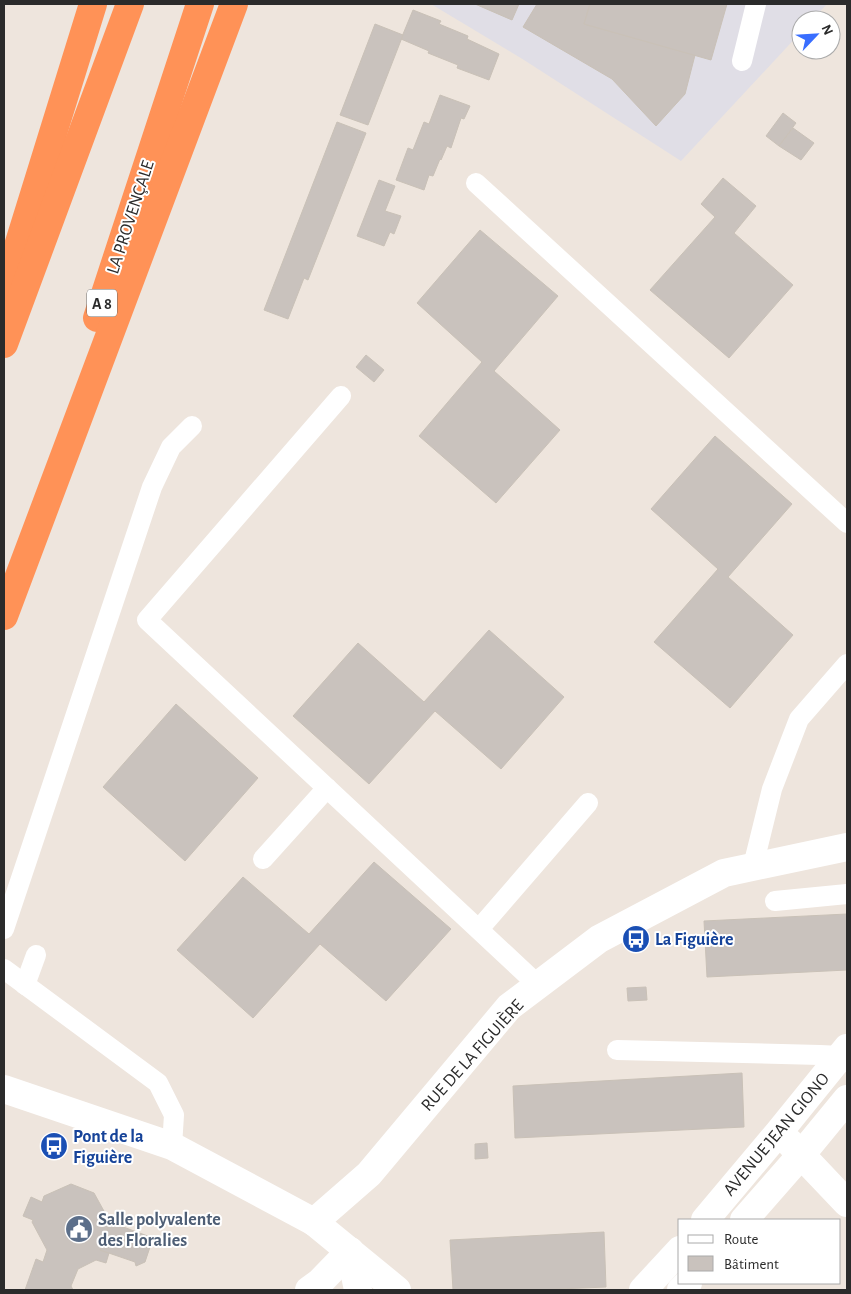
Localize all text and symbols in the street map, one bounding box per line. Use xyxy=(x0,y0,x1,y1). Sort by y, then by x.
north arrow xyxy=(791,10,841,60)
text: N xyxy=(818,23,835,37)
street label: LA PROVENÇALE xyxy=(104,158,158,276)
road number: A 8 xyxy=(87,290,117,316)
bus stop icon: La Figuière xyxy=(621,924,651,954)
place label: La Figuière xyxy=(655,931,733,949)
street label: RUE DE LA FIGUIÈRE xyxy=(416,994,528,1115)
street label: AVENUE JEAN GIONO xyxy=(720,1070,833,1199)
place label: Pont de la Figuière xyxy=(73,1128,144,1167)
bus stop icon: Pont de la Figuière xyxy=(39,1131,69,1161)
place label: Salle polyvalente des Floralies xyxy=(98,1211,221,1250)
public building icon: Salle polyvalente des Floralies xyxy=(64,1214,94,1244)
legend xyxy=(678,1219,841,1284)
text: Route xyxy=(724,1232,758,1247)
text: Bâtiment xyxy=(724,1257,779,1272)

